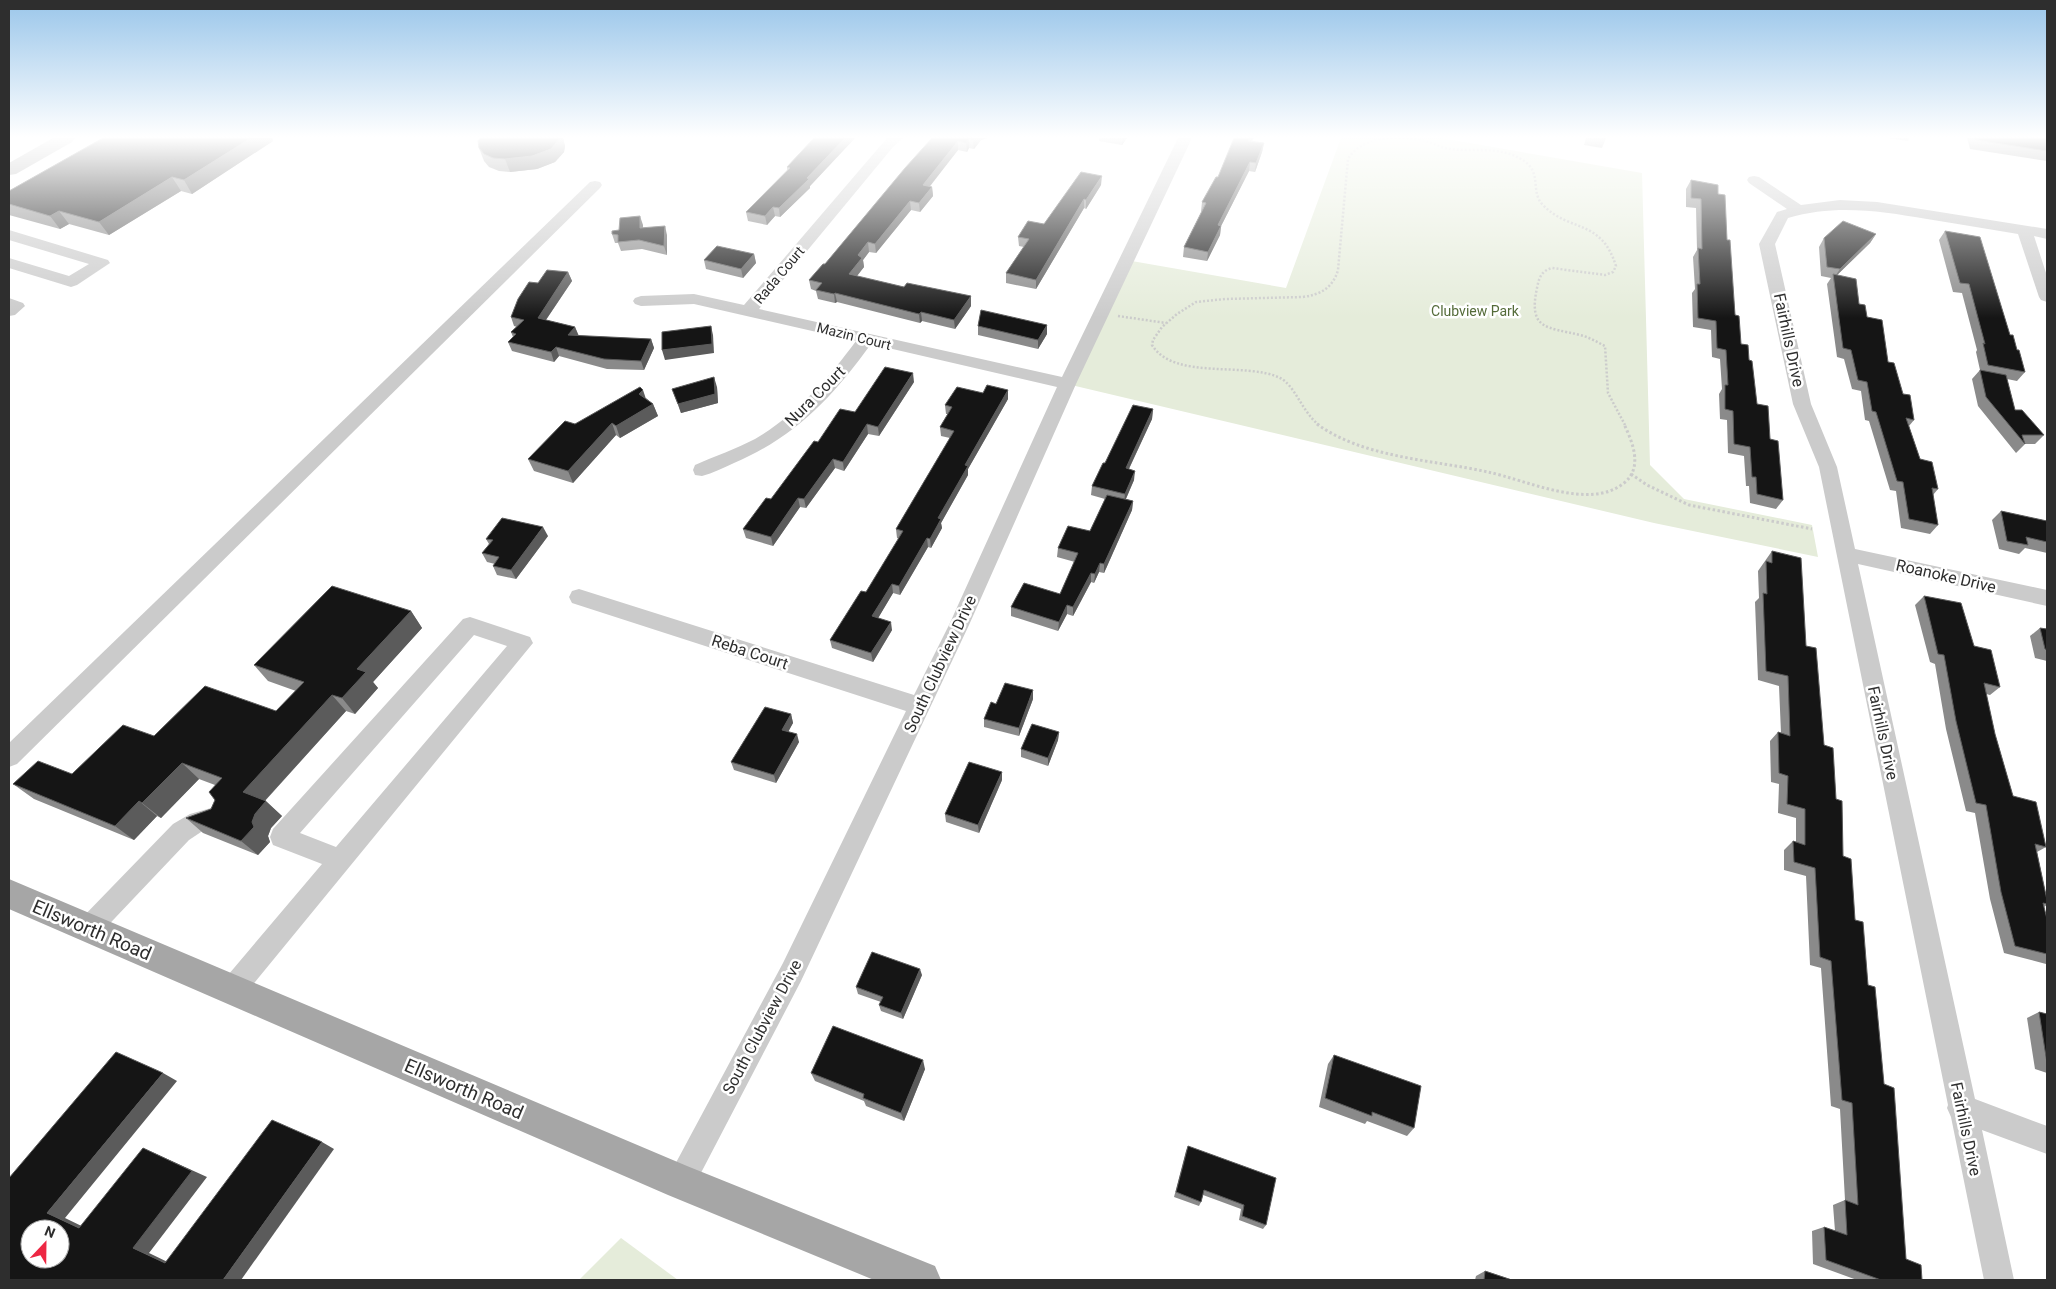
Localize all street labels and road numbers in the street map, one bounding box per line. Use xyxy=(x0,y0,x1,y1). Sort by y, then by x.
street label: Rada Court xyxy=(750,243,808,307)
street label: Fairhills Drive xyxy=(1770,291,1808,389)
street label: Mazin Court xyxy=(815,319,893,353)
street label: Nura Court xyxy=(781,362,849,430)
street label: Roanoke Drive xyxy=(1894,555,1998,597)
street label: South Clubview Drive xyxy=(900,592,980,736)
street label: Reba Court xyxy=(709,631,791,673)
street label: Fairhills Drive xyxy=(1864,684,1902,782)
street label: Ellsworth Road xyxy=(29,895,155,965)
street label: South Clubview Drive xyxy=(719,957,805,1097)
street label: Ellsworth Road xyxy=(401,1054,527,1124)
street label: Fairhills Drive xyxy=(1947,1080,1985,1178)

